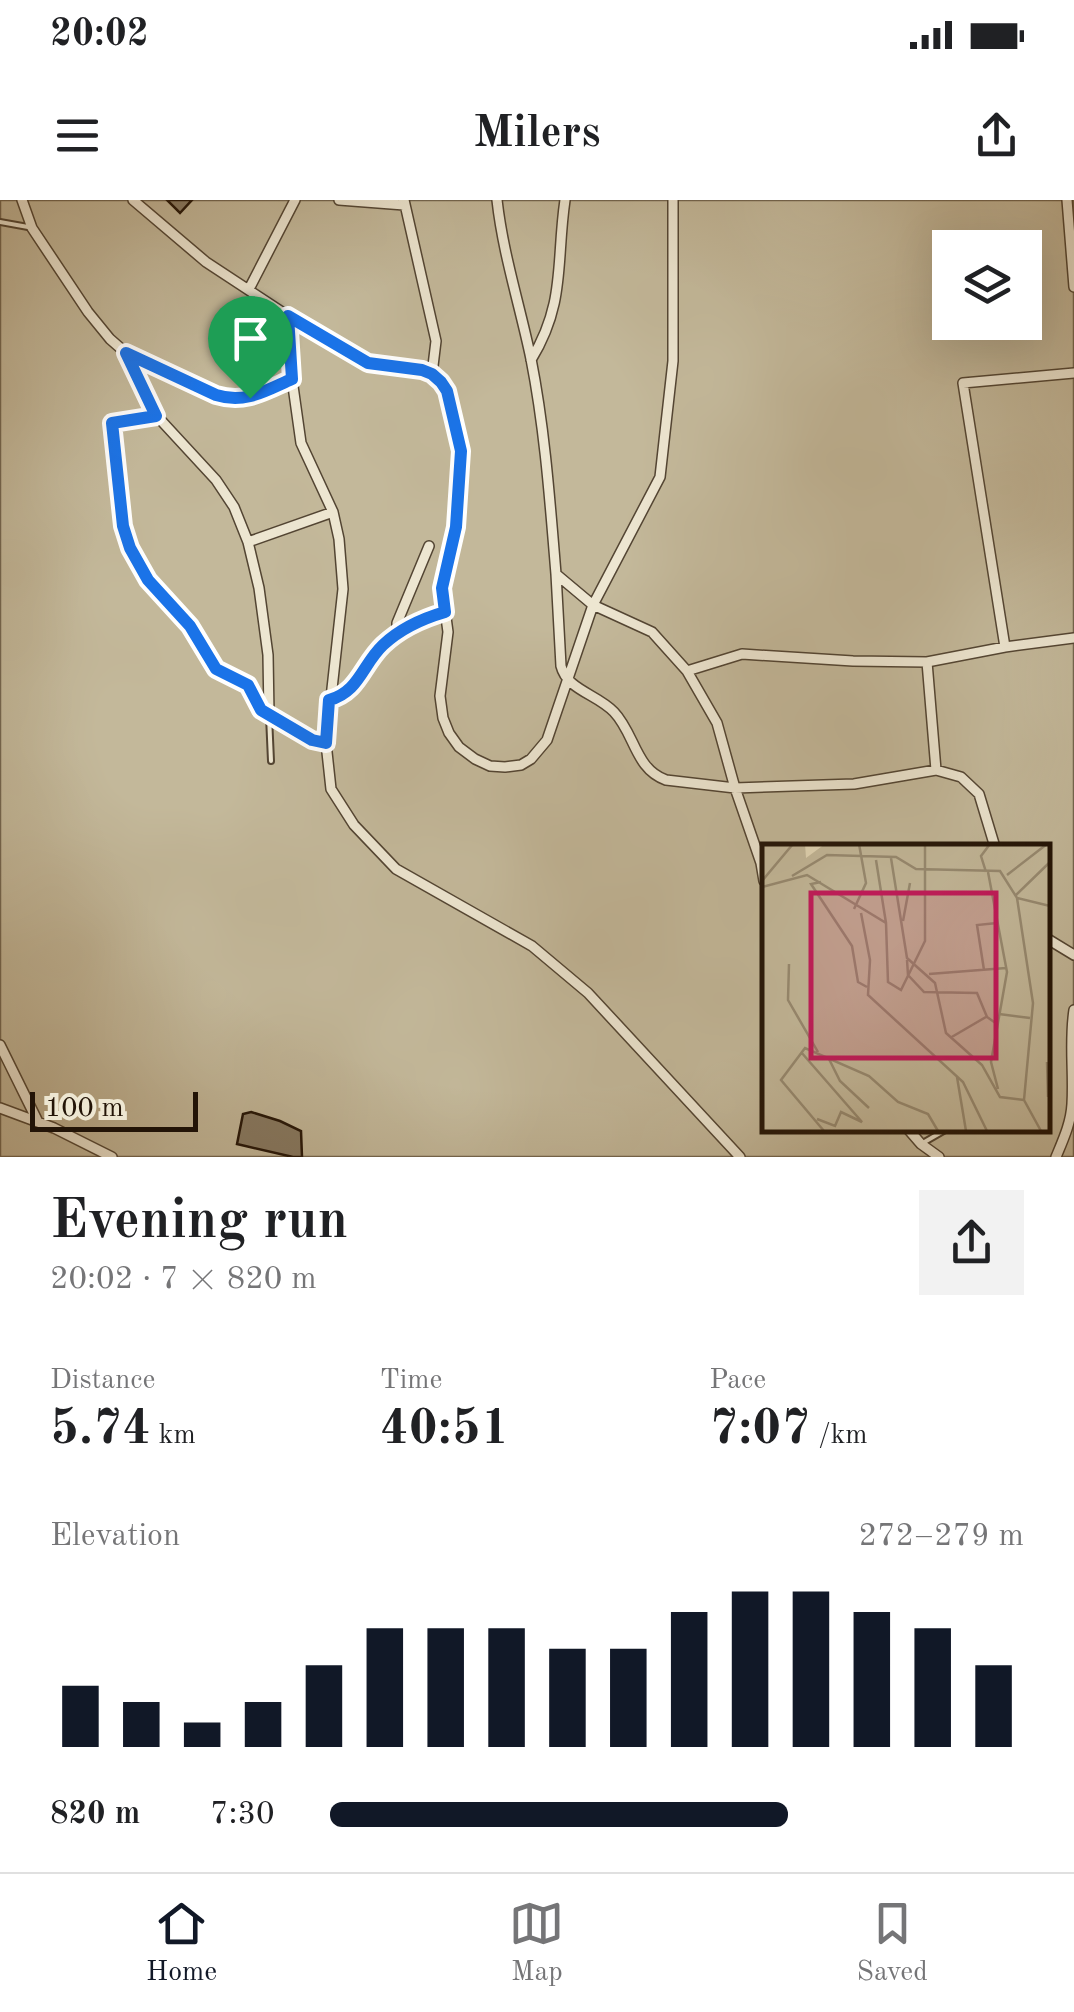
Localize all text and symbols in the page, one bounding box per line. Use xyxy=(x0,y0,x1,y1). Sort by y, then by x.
text: 20:02 xyxy=(50,16,149,54)
icon: menu xyxy=(50,108,105,163)
icon: share xyxy=(969,108,1024,163)
text: Milers xyxy=(473,112,601,157)
map controls xyxy=(932,230,1042,340)
button: layers xyxy=(932,230,1042,340)
pin xyxy=(208,296,293,399)
icon: arrive xyxy=(223,311,278,366)
inset map xyxy=(762,844,1049,1132)
scale bar xyxy=(30,1087,198,1131)
text: 100 m xyxy=(45,1095,124,1123)
button: share xyxy=(919,1190,1024,1295)
text: Evening run xyxy=(50,1195,348,1250)
text: 20:02 · 7 × 820 m xyxy=(50,1264,317,1296)
text: Distance xyxy=(50,1367,155,1395)
text: Time xyxy=(380,1367,442,1395)
text: Pace xyxy=(709,1367,766,1395)
text: 5.74 xyxy=(50,1405,151,1455)
text: 40:51 xyxy=(380,1405,510,1455)
text: 7:07 xyxy=(709,1405,810,1455)
text: km xyxy=(151,1422,196,1450)
text: /km xyxy=(810,1422,868,1450)
text: Elevation xyxy=(50,1521,180,1553)
text: 272–279 m xyxy=(858,1521,1024,1553)
text: 820 m xyxy=(50,1799,140,1831)
text: 7:30 xyxy=(210,1799,275,1831)
tab: Home xyxy=(146,1896,217,1991)
tab: Map xyxy=(509,1896,564,1991)
tab: Saved xyxy=(857,1896,928,1991)

